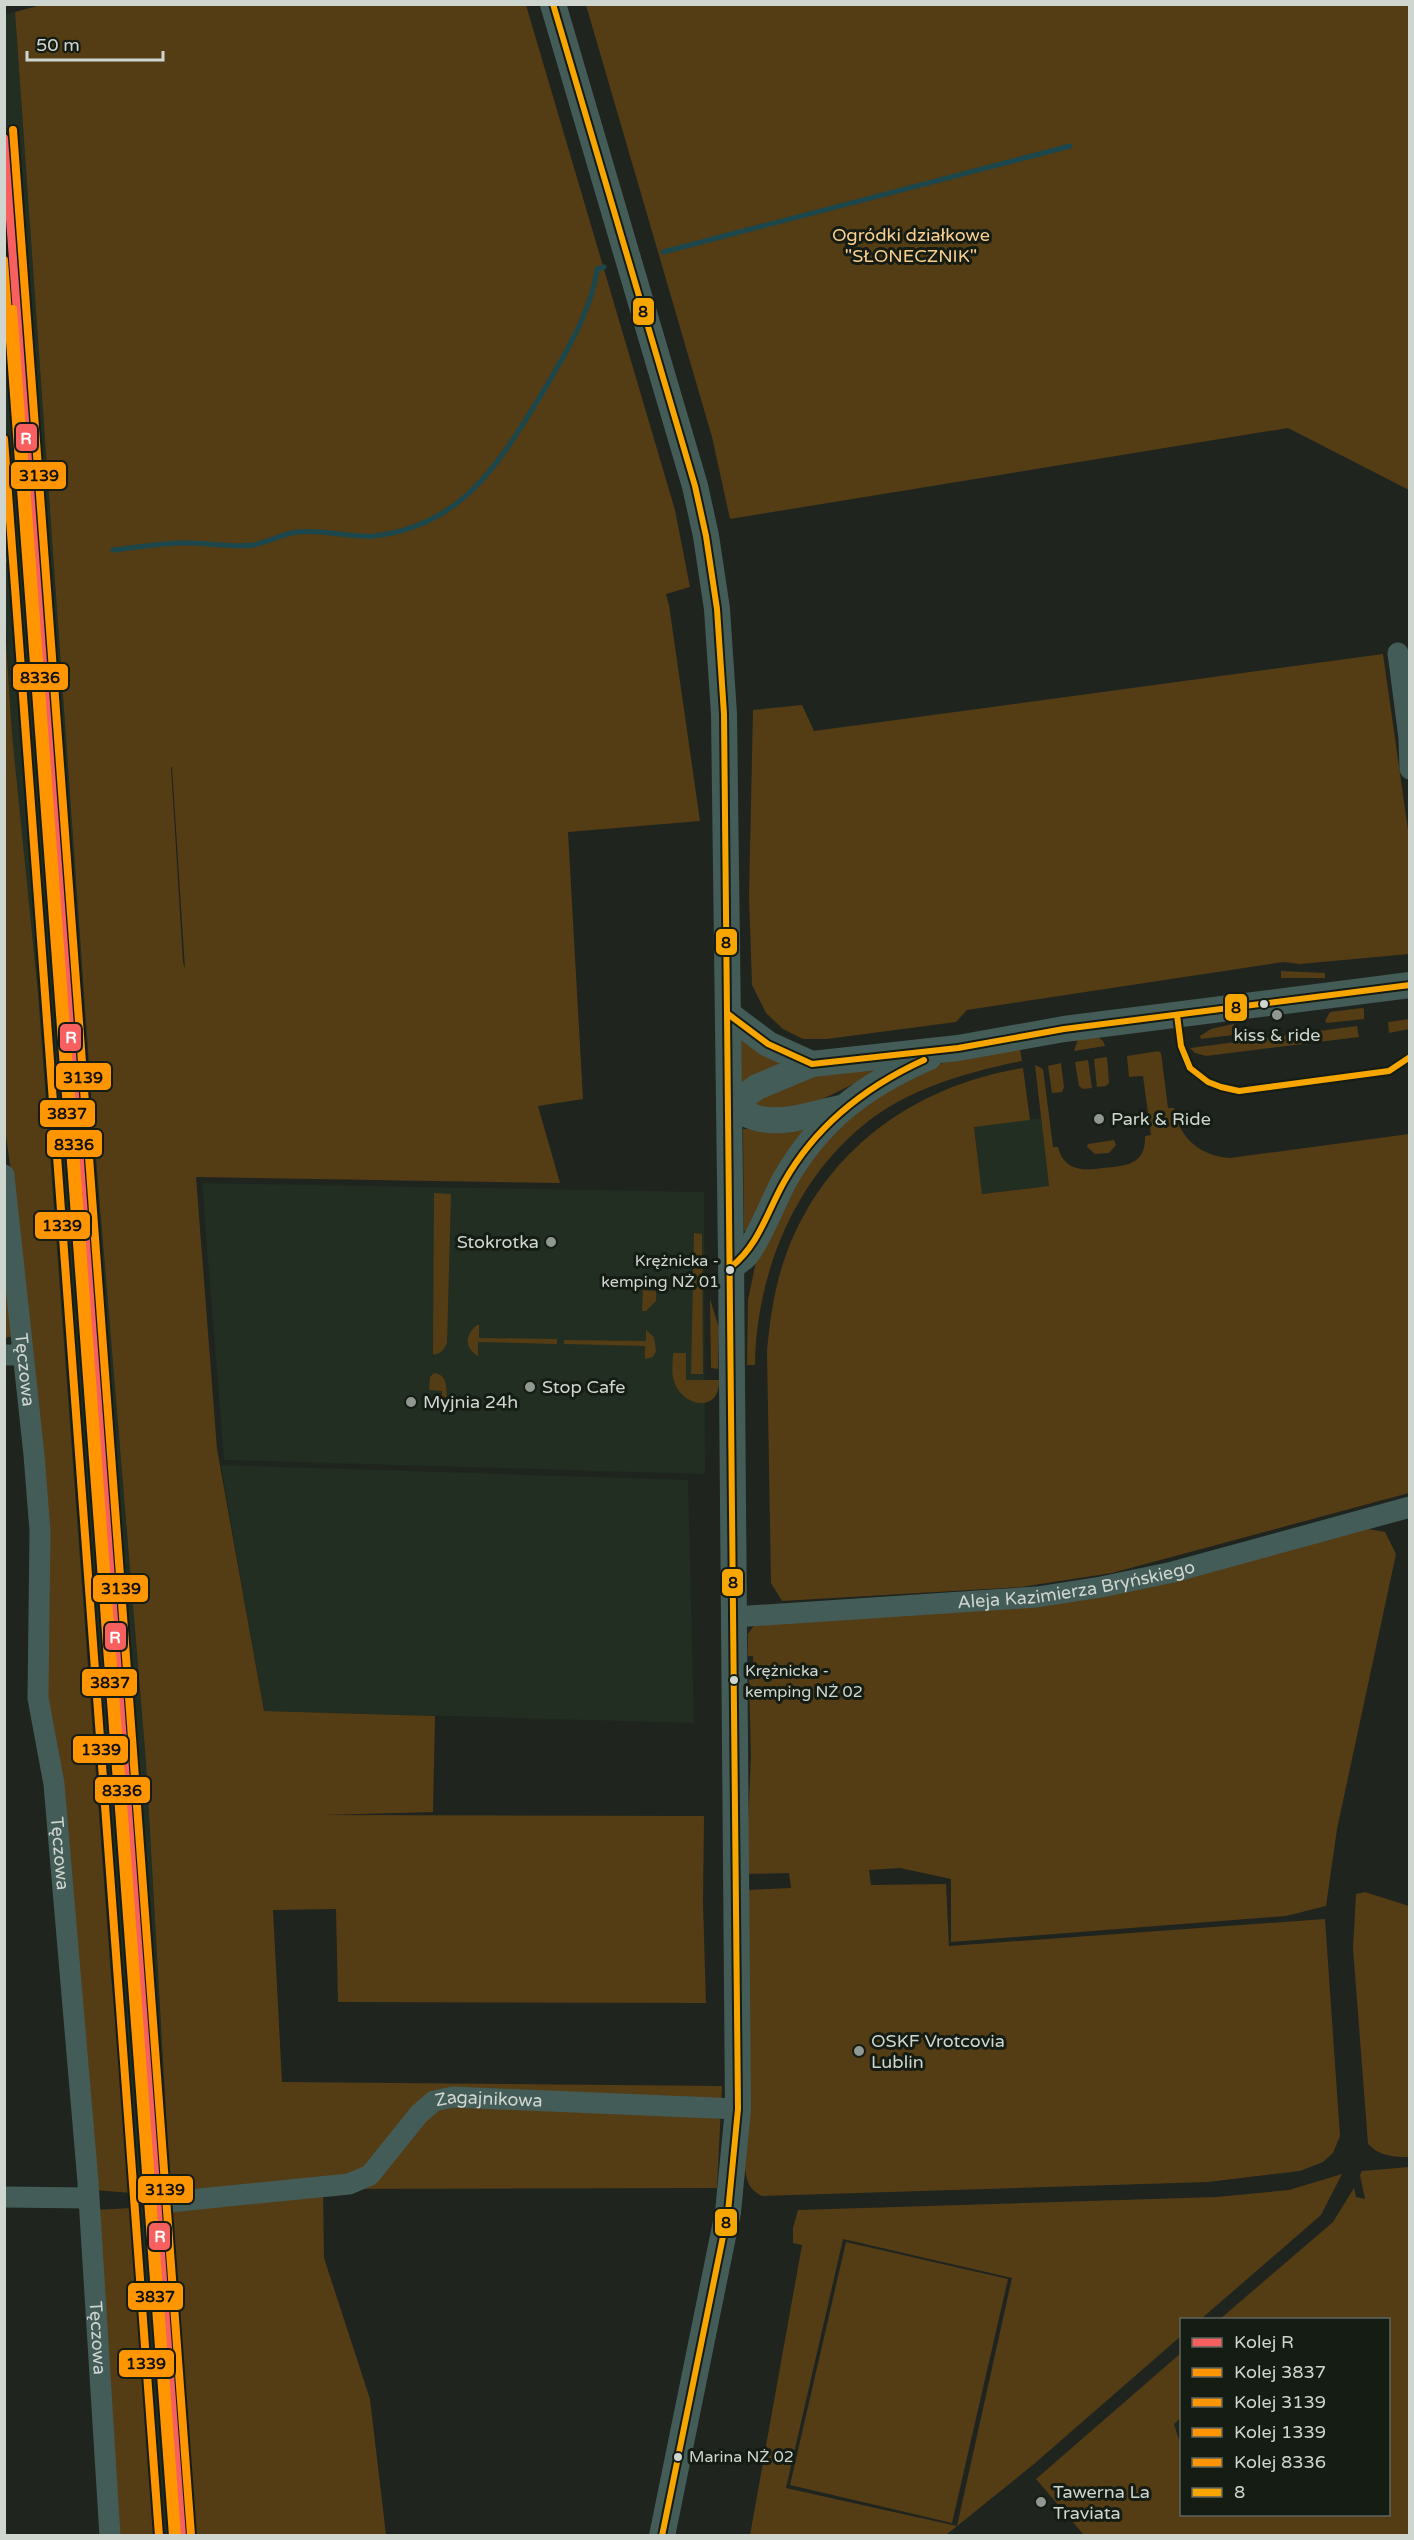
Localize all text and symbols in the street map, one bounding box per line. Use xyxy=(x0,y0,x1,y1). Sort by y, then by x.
scale bar xyxy=(27,24,164,62)
text: 50 m xyxy=(36,34,80,56)
park label: Ogródki działkowe "SŁONECZNIK" xyxy=(832,224,990,267)
line badge: 8 xyxy=(632,297,655,326)
text: 8 xyxy=(638,302,648,322)
line badge: R xyxy=(15,423,38,452)
text: R xyxy=(20,429,32,449)
line badge: 3139 xyxy=(10,461,67,490)
text: 3139 xyxy=(19,466,59,486)
line badge: 8336 xyxy=(12,663,69,691)
text: 8336 xyxy=(20,668,60,688)
line badge: 8 xyxy=(715,928,738,956)
text: 8 xyxy=(721,933,731,953)
line badge: 8 xyxy=(1224,993,1248,1022)
text: 8 xyxy=(1231,998,1241,1018)
unlabelled marker xyxy=(1258,998,1270,1010)
marker: kiss & ride xyxy=(1270,1008,1284,1022)
line badge: R xyxy=(59,1023,82,1052)
place label: kiss & ride xyxy=(1233,1024,1321,1046)
text: R xyxy=(65,1028,77,1048)
line badge: 3139 xyxy=(55,1062,112,1091)
text: 3139 xyxy=(63,1068,103,1088)
line badge: 3837 xyxy=(39,1099,96,1128)
text: 3837 xyxy=(47,1104,87,1124)
place label: Park & Ride xyxy=(1111,1108,1211,1130)
marker: Park & Ride xyxy=(1092,1112,1106,1126)
line badge: 8336 xyxy=(46,1129,103,1158)
text: 8336 xyxy=(54,1135,94,1155)
line badge: 1339 xyxy=(34,1211,91,1240)
text: 1339 xyxy=(42,1216,82,1236)
place label: Stokrotka xyxy=(457,1231,539,1253)
marker: Stokrotka xyxy=(544,1235,558,1249)
place label: Krężnicka - kemping NŻ 01 xyxy=(601,1251,719,1292)
marker: Krężnicka - kemping NŻ 01 xyxy=(724,1264,736,1276)
street label: Tęczowa xyxy=(10,1332,40,1408)
place label: Stop Cafe xyxy=(542,1376,625,1398)
marker: Stop Cafe xyxy=(523,1380,537,1394)
place label: Myjnia 24h xyxy=(423,1391,518,1413)
marker: Myjnia 24h xyxy=(404,1395,418,1409)
street label: Aleja Kazimierza Bryńskiego xyxy=(957,1556,1197,1613)
line badge: 8 xyxy=(721,1568,744,1597)
text: 8 xyxy=(728,1573,738,1593)
line badge: 3139 xyxy=(92,1574,149,1603)
text: 3139 xyxy=(101,1579,141,1599)
line badge: R xyxy=(104,1622,127,1651)
text: R xyxy=(109,1628,121,1648)
place label: Krężnicka - kemping NŻ 02 xyxy=(745,1661,863,1702)
line badge: 3837 xyxy=(81,1668,138,1697)
text: 3837 xyxy=(90,1673,130,1693)
marker: Krężnicka - kemping NŻ 02 xyxy=(728,1674,740,1686)
line badge: 1339 xyxy=(72,1735,129,1764)
text: 1339 xyxy=(81,1740,121,1760)
line badge: 8336 xyxy=(94,1776,151,1804)
text: 8336 xyxy=(102,1781,142,1801)
street label: Tęczowa xyxy=(46,1816,74,1891)
place label: OSKF Vrotcovia Lublin xyxy=(871,2030,1005,2073)
marker: OSKF Vrotcovia Lublin xyxy=(852,2044,866,2058)
street label: Zagajnikowa xyxy=(433,2086,543,2112)
line badge: 3139 xyxy=(137,2175,194,2204)
text: 3139 xyxy=(145,2180,185,2200)
line badge: 8 xyxy=(714,2208,738,2237)
text: 8 xyxy=(721,2213,731,2233)
line badge: R xyxy=(148,2222,171,2251)
text: R xyxy=(154,2227,166,2247)
line badge: 3837 xyxy=(127,2282,184,2311)
text: 3837 xyxy=(135,2287,175,2307)
street label: Tęczowa xyxy=(84,2300,111,2375)
legend xyxy=(1180,2318,1390,2516)
text: Kolej R xyxy=(1234,2331,1294,2353)
line badge: 1339 xyxy=(118,2349,175,2378)
text: 1339 xyxy=(126,2354,166,2374)
text: Kolej 3837 xyxy=(1234,2361,1326,2383)
text: Kolej 3139 xyxy=(1234,2391,1326,2413)
text: Kolej 1339 xyxy=(1234,2421,1326,2443)
place label: Marina NŻ 02 xyxy=(689,2447,794,2467)
marker: Marina NŻ 02 xyxy=(672,2451,684,2463)
text: Kolej 8336 xyxy=(1234,2451,1326,2473)
place label: Tawerna La Traviata xyxy=(1053,2481,1150,2524)
text: 8 xyxy=(1234,2481,1245,2503)
marker: Tawerna La Traviata xyxy=(1034,2495,1048,2509)

